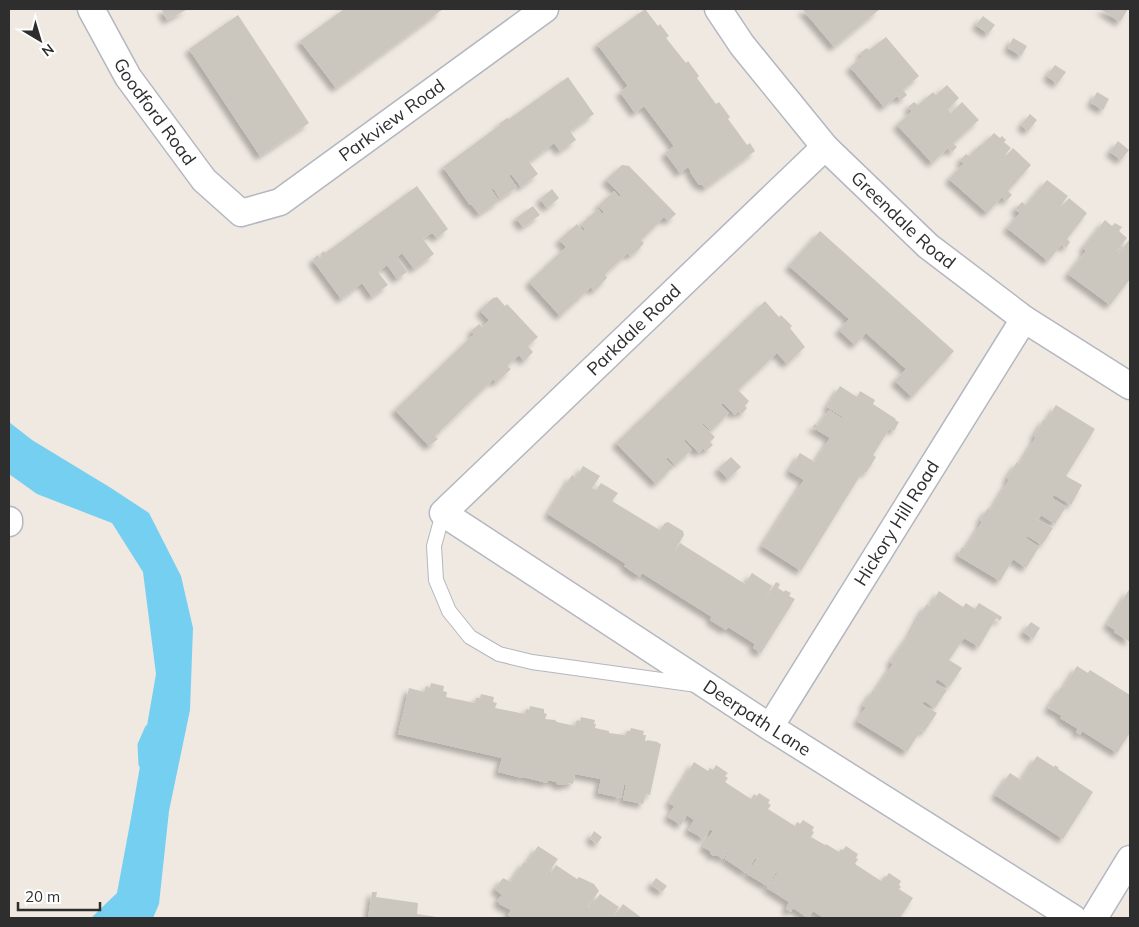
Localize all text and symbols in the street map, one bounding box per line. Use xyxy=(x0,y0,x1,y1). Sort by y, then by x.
north arrow xyxy=(15,15,65,65)
text: N xyxy=(38,40,58,61)
street label: Goodford Road xyxy=(109,54,201,170)
street label: Parkview Road xyxy=(334,74,449,166)
street label: Greendale Road xyxy=(846,166,960,274)
street label: Parkdale Road xyxy=(582,279,686,380)
street label: Hickory Hill Road xyxy=(849,456,944,590)
street label: Deerpath Lane xyxy=(699,674,815,761)
scale bar xyxy=(18,880,100,912)
text: 20 m xyxy=(25,887,60,906)

